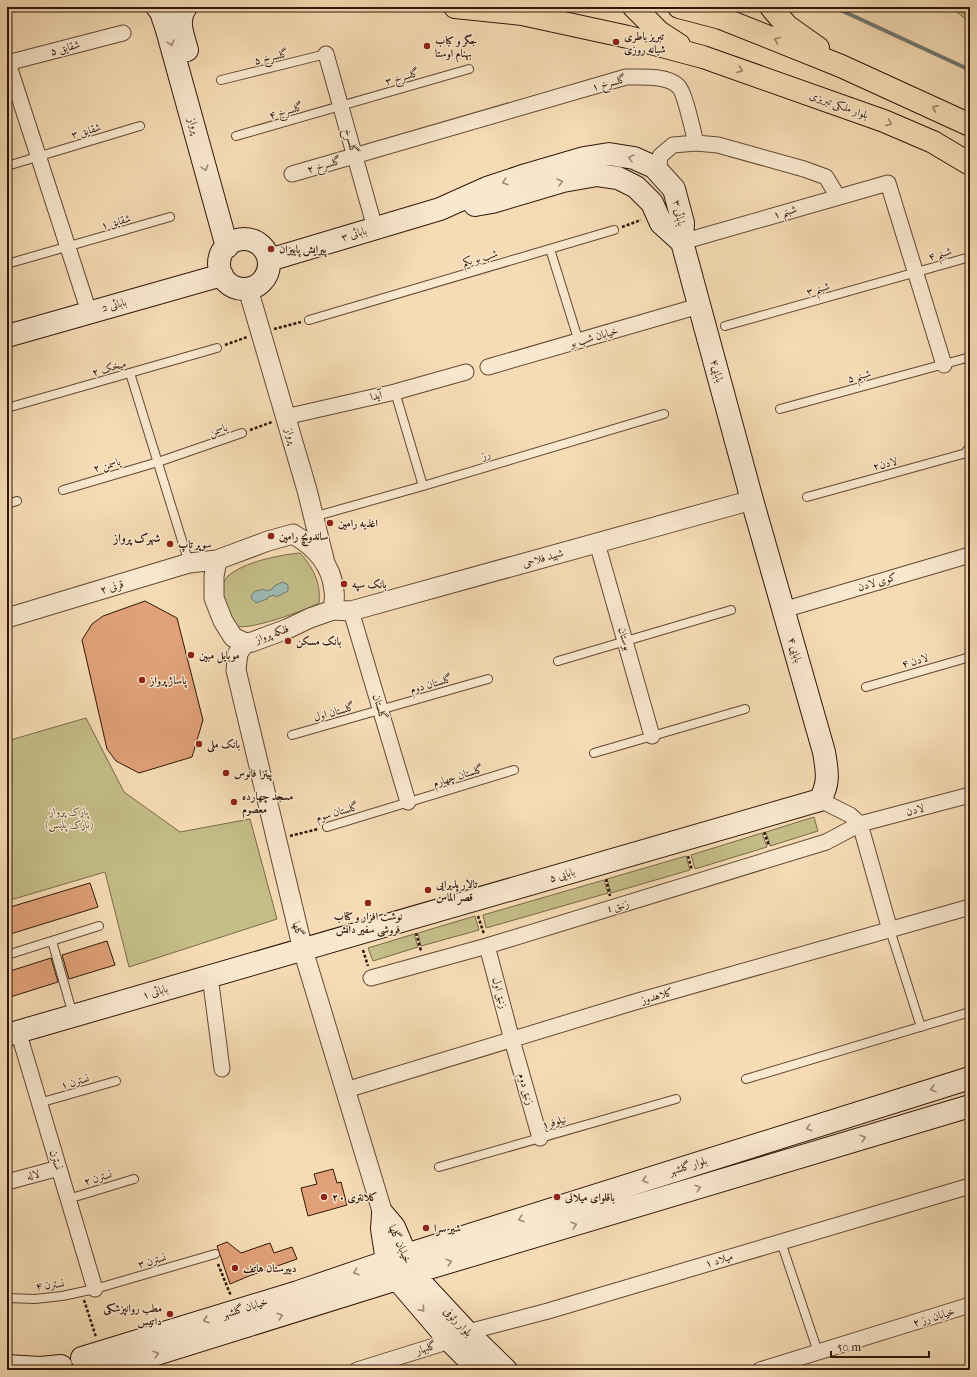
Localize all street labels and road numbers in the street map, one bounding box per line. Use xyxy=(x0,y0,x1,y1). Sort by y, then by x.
street label: شقایق ۵ xyxy=(49,38,81,58)
street label: گلسرخ ۵ xyxy=(252,46,290,71)
street label: گلسرخ ۳ xyxy=(383,65,422,92)
street label: گلسرخ ۱ xyxy=(590,71,629,98)
street label: بلوار ملکى تبریزى xyxy=(807,88,870,123)
street label: گلسرخ ۴ xyxy=(267,99,306,126)
street label: پرواز xyxy=(184,115,203,137)
street label: شقایق ۳ xyxy=(70,120,102,142)
street label: گلسرخ xyxy=(337,126,362,156)
street label: گلسرخ ۲ xyxy=(305,153,344,180)
street label: بابائی ۳ xyxy=(670,199,688,227)
street label: شبنم ۱ xyxy=(772,202,799,225)
street label: شقایق ۱ xyxy=(100,212,132,232)
street label: بابائی ۳ xyxy=(340,224,368,244)
street label: شبنم ۴ xyxy=(927,244,954,267)
street label: شب بو یکم xyxy=(461,247,500,273)
street label: شبنم ۳ xyxy=(805,279,832,302)
street label: بابائی 2 xyxy=(100,295,128,315)
street label: خیابان شب بو xyxy=(567,324,620,351)
street label: میخک ۲ xyxy=(90,357,128,379)
street label: بابایی۴ xyxy=(707,358,726,384)
street label: شبنم ۵ xyxy=(846,367,873,389)
street label: آیدا xyxy=(368,387,385,404)
street label: یاسمن xyxy=(207,420,231,441)
street label: پرواز xyxy=(281,425,300,447)
street label: رز xyxy=(479,448,492,463)
street label: یاسمن ۲ xyxy=(92,455,124,477)
street label: لادن۲ xyxy=(871,455,899,473)
street label: شهید فلاحی xyxy=(521,546,565,571)
street label: کوی لادن xyxy=(856,570,898,594)
street label: قرنی ۲ xyxy=(99,577,126,598)
street label: فلکه پرواز xyxy=(252,622,291,647)
street label: بوستان xyxy=(615,626,635,652)
street label: بابایی ۴ xyxy=(784,636,805,665)
street label: لادن ۴ xyxy=(900,651,930,671)
street label: گلستان دوم xyxy=(408,671,454,699)
street label: گلستان xyxy=(370,692,391,721)
street label: گلستان اول xyxy=(312,699,356,724)
street label: گلستان چهارم xyxy=(431,761,486,793)
street label: گلستان سوم xyxy=(314,799,361,827)
street label: لادن xyxy=(904,801,926,819)
street label: ۵ بابایی xyxy=(548,865,577,886)
street label: زنبق 1 xyxy=(605,897,631,915)
street label: گلها xyxy=(290,920,307,938)
street label: زنبق اول xyxy=(490,976,510,1010)
street label: بابائی ۱ xyxy=(141,982,169,1002)
street label: کلاهدوز xyxy=(639,985,675,1007)
street label: نسترن ١ xyxy=(59,1072,91,1092)
street label: زنبق دوم xyxy=(512,1072,537,1107)
street label: نیلوفر۱ xyxy=(540,1112,568,1133)
street label: نسترن xyxy=(47,1148,65,1172)
street label: بلوار گلشهر xyxy=(666,1153,709,1179)
street label: لاله xyxy=(25,1167,41,1183)
street label: نسترن ٢ xyxy=(82,1168,114,1188)
street label: خیابان گلها xyxy=(386,1222,415,1265)
street label: میلاد ۱ xyxy=(704,1250,734,1270)
street label: نسترن ٣ xyxy=(136,1251,168,1271)
street label: نسترن ۴ xyxy=(35,1277,65,1293)
street label: خیابان گلشهر xyxy=(219,1294,270,1322)
street label: خیابان رز ۲ xyxy=(911,1304,957,1330)
street label: بلوار رئوفی xyxy=(441,1305,475,1339)
street label: گلبهار xyxy=(413,1338,438,1359)

